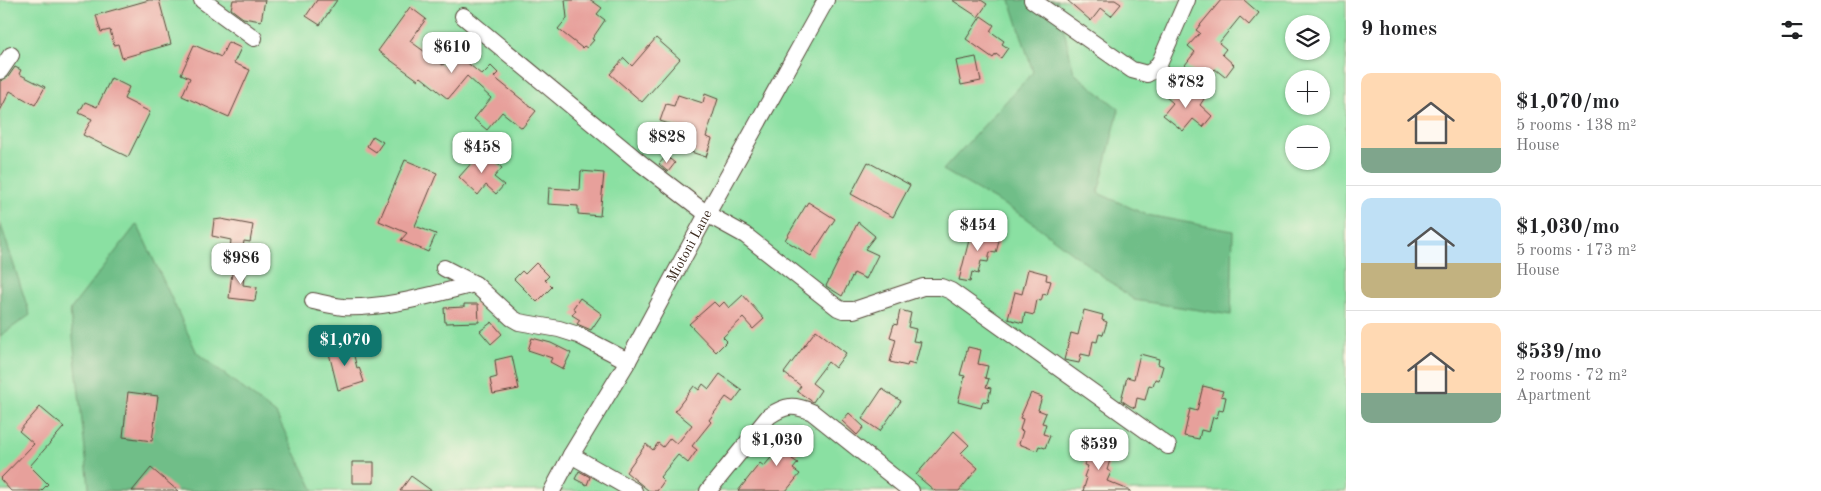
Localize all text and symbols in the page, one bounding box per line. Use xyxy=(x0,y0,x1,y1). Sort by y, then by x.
map controls xyxy=(1285,15,1330,170)
button: layers xyxy=(1285,15,1330,60)
icon: filters xyxy=(1778,16,1806,44)
text: 9 homes xyxy=(1361,19,1437,40)
pin: $610 xyxy=(422,32,482,74)
text: $610 xyxy=(433,40,471,56)
pin: $782 xyxy=(1156,66,1216,109)
button: + xyxy=(1285,70,1330,115)
text: $782 xyxy=(1167,75,1205,91)
text: $1,070/mo xyxy=(1516,92,1620,113)
icon: home xyxy=(1401,93,1461,153)
text: 5 rooms · 138 m² xyxy=(1516,118,1636,134)
pin: $828 xyxy=(637,121,697,164)
button: − xyxy=(1285,125,1330,170)
text: $828 xyxy=(648,130,686,146)
pin: $458 xyxy=(452,132,512,174)
text: House xyxy=(1516,138,1559,154)
text: $458 xyxy=(463,140,501,156)
street label: Miotoni Lane xyxy=(665,208,715,285)
pin: $454 xyxy=(948,210,1008,252)
text: $1,030/mo xyxy=(1516,217,1620,238)
text: $454 xyxy=(959,218,997,234)
icon: home xyxy=(1401,218,1461,278)
pin: $986 xyxy=(211,242,271,285)
text: 5 rooms · 173 m² xyxy=(1516,243,1636,259)
text: $986 xyxy=(222,251,260,267)
text: House xyxy=(1516,263,1559,279)
pin: $1,070 xyxy=(304,324,386,367)
text: $1,070 xyxy=(320,333,370,349)
text: $539/mo xyxy=(1516,342,1602,363)
icon: home xyxy=(1401,343,1461,403)
text: 2 rooms · 72 m² xyxy=(1516,368,1627,384)
text: Apartment xyxy=(1516,388,1591,404)
pin: $1,030 xyxy=(736,424,818,467)
pin: $539 xyxy=(1069,428,1129,471)
text: $1,030 xyxy=(752,433,802,449)
text: $539 xyxy=(1080,437,1118,453)

